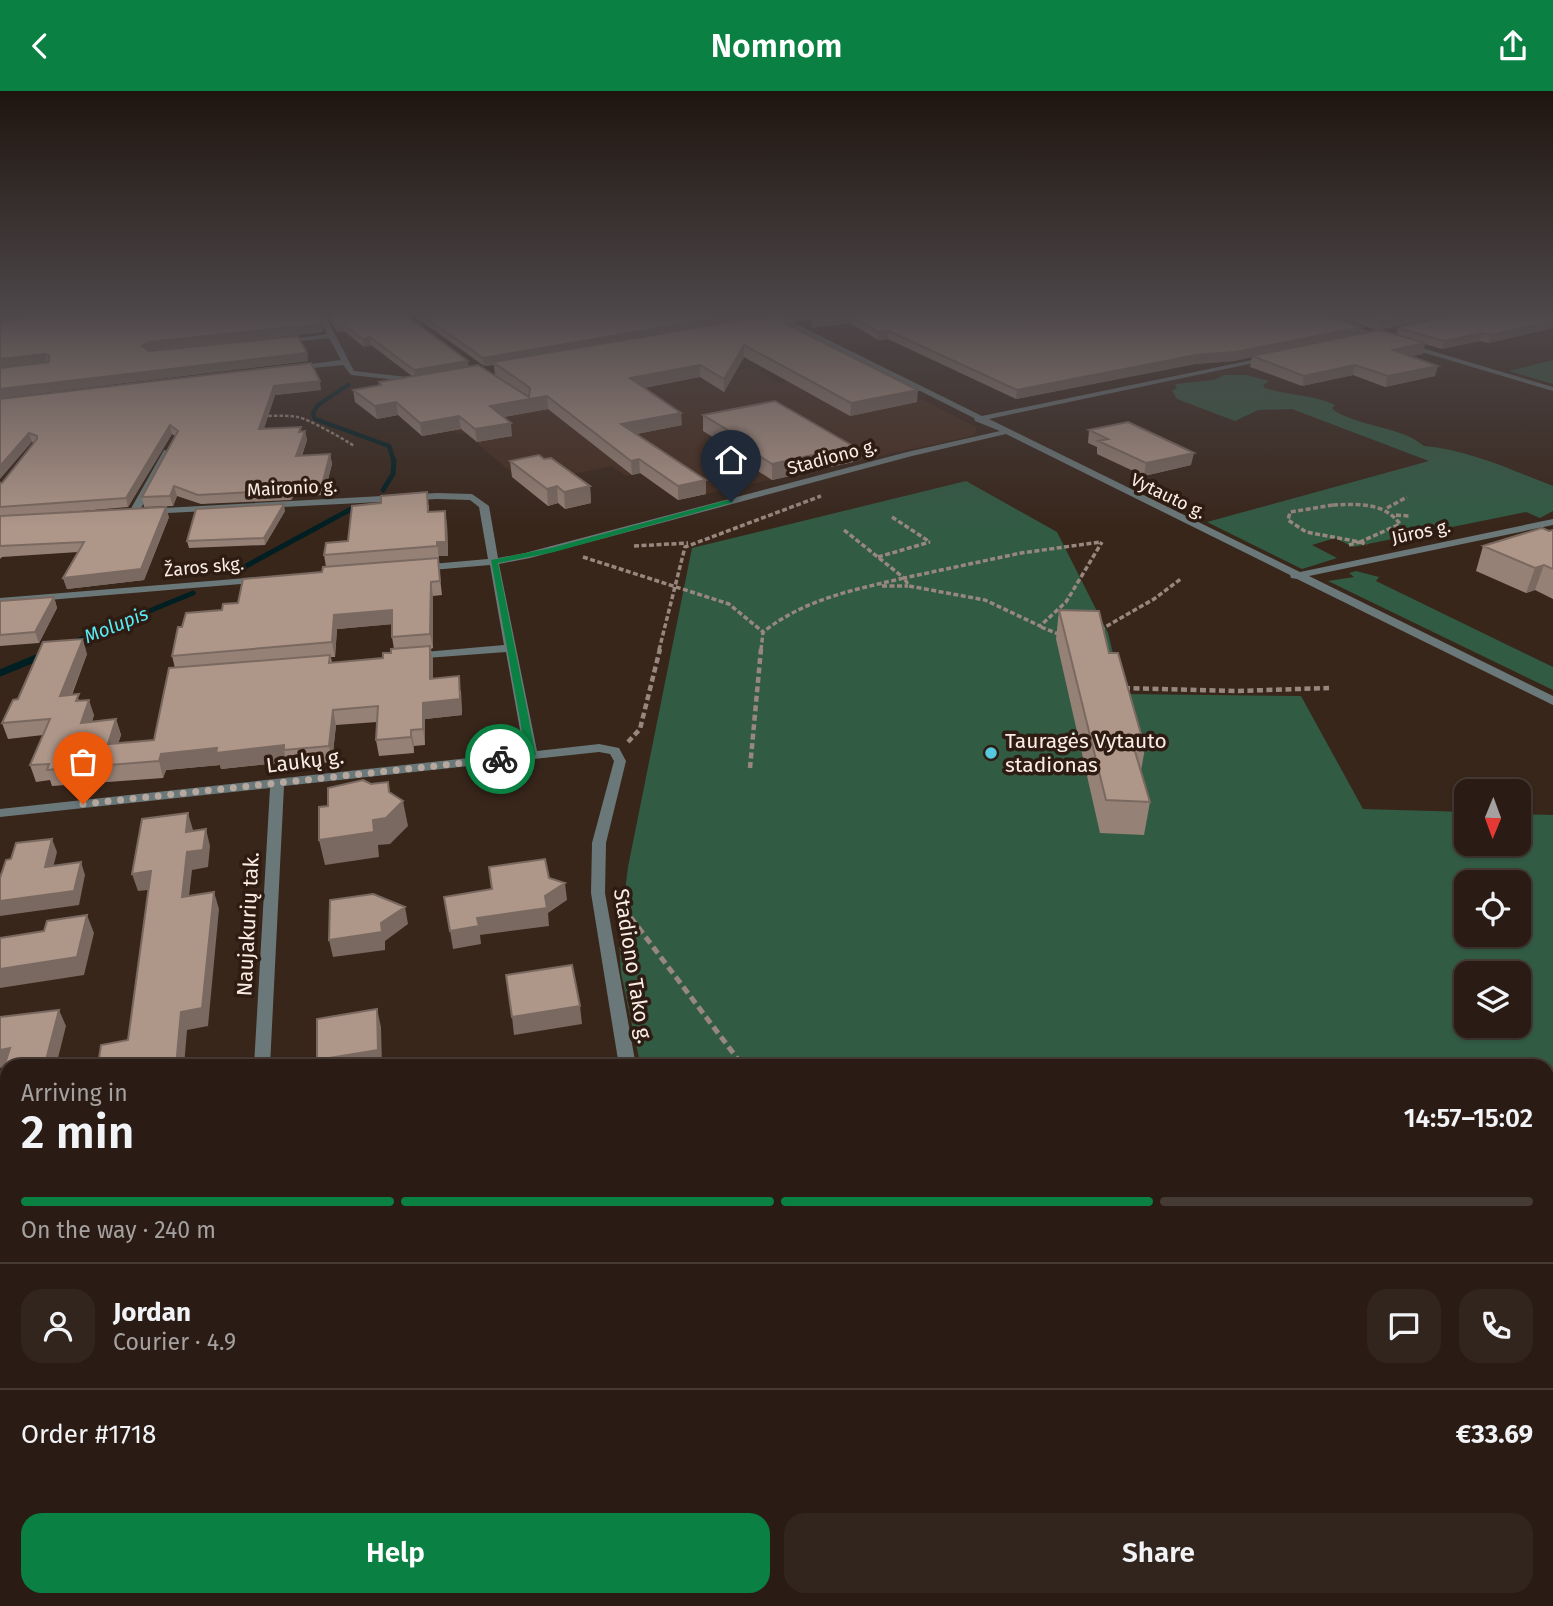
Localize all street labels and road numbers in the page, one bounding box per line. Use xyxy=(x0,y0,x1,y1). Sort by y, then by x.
street label: Stadiono g. xyxy=(785,434,879,480)
street label: Vytauto g. xyxy=(1127,468,1209,524)
street label: Maironio g. xyxy=(246,475,338,501)
street label: Jūros g. xyxy=(1389,515,1453,549)
street label: Žaros skg. xyxy=(163,553,245,581)
street label: Laukų g. xyxy=(265,743,345,779)
street label: Naujakurių tak. xyxy=(231,851,265,997)
street label: Stadiono Tako g. xyxy=(608,887,658,1045)

